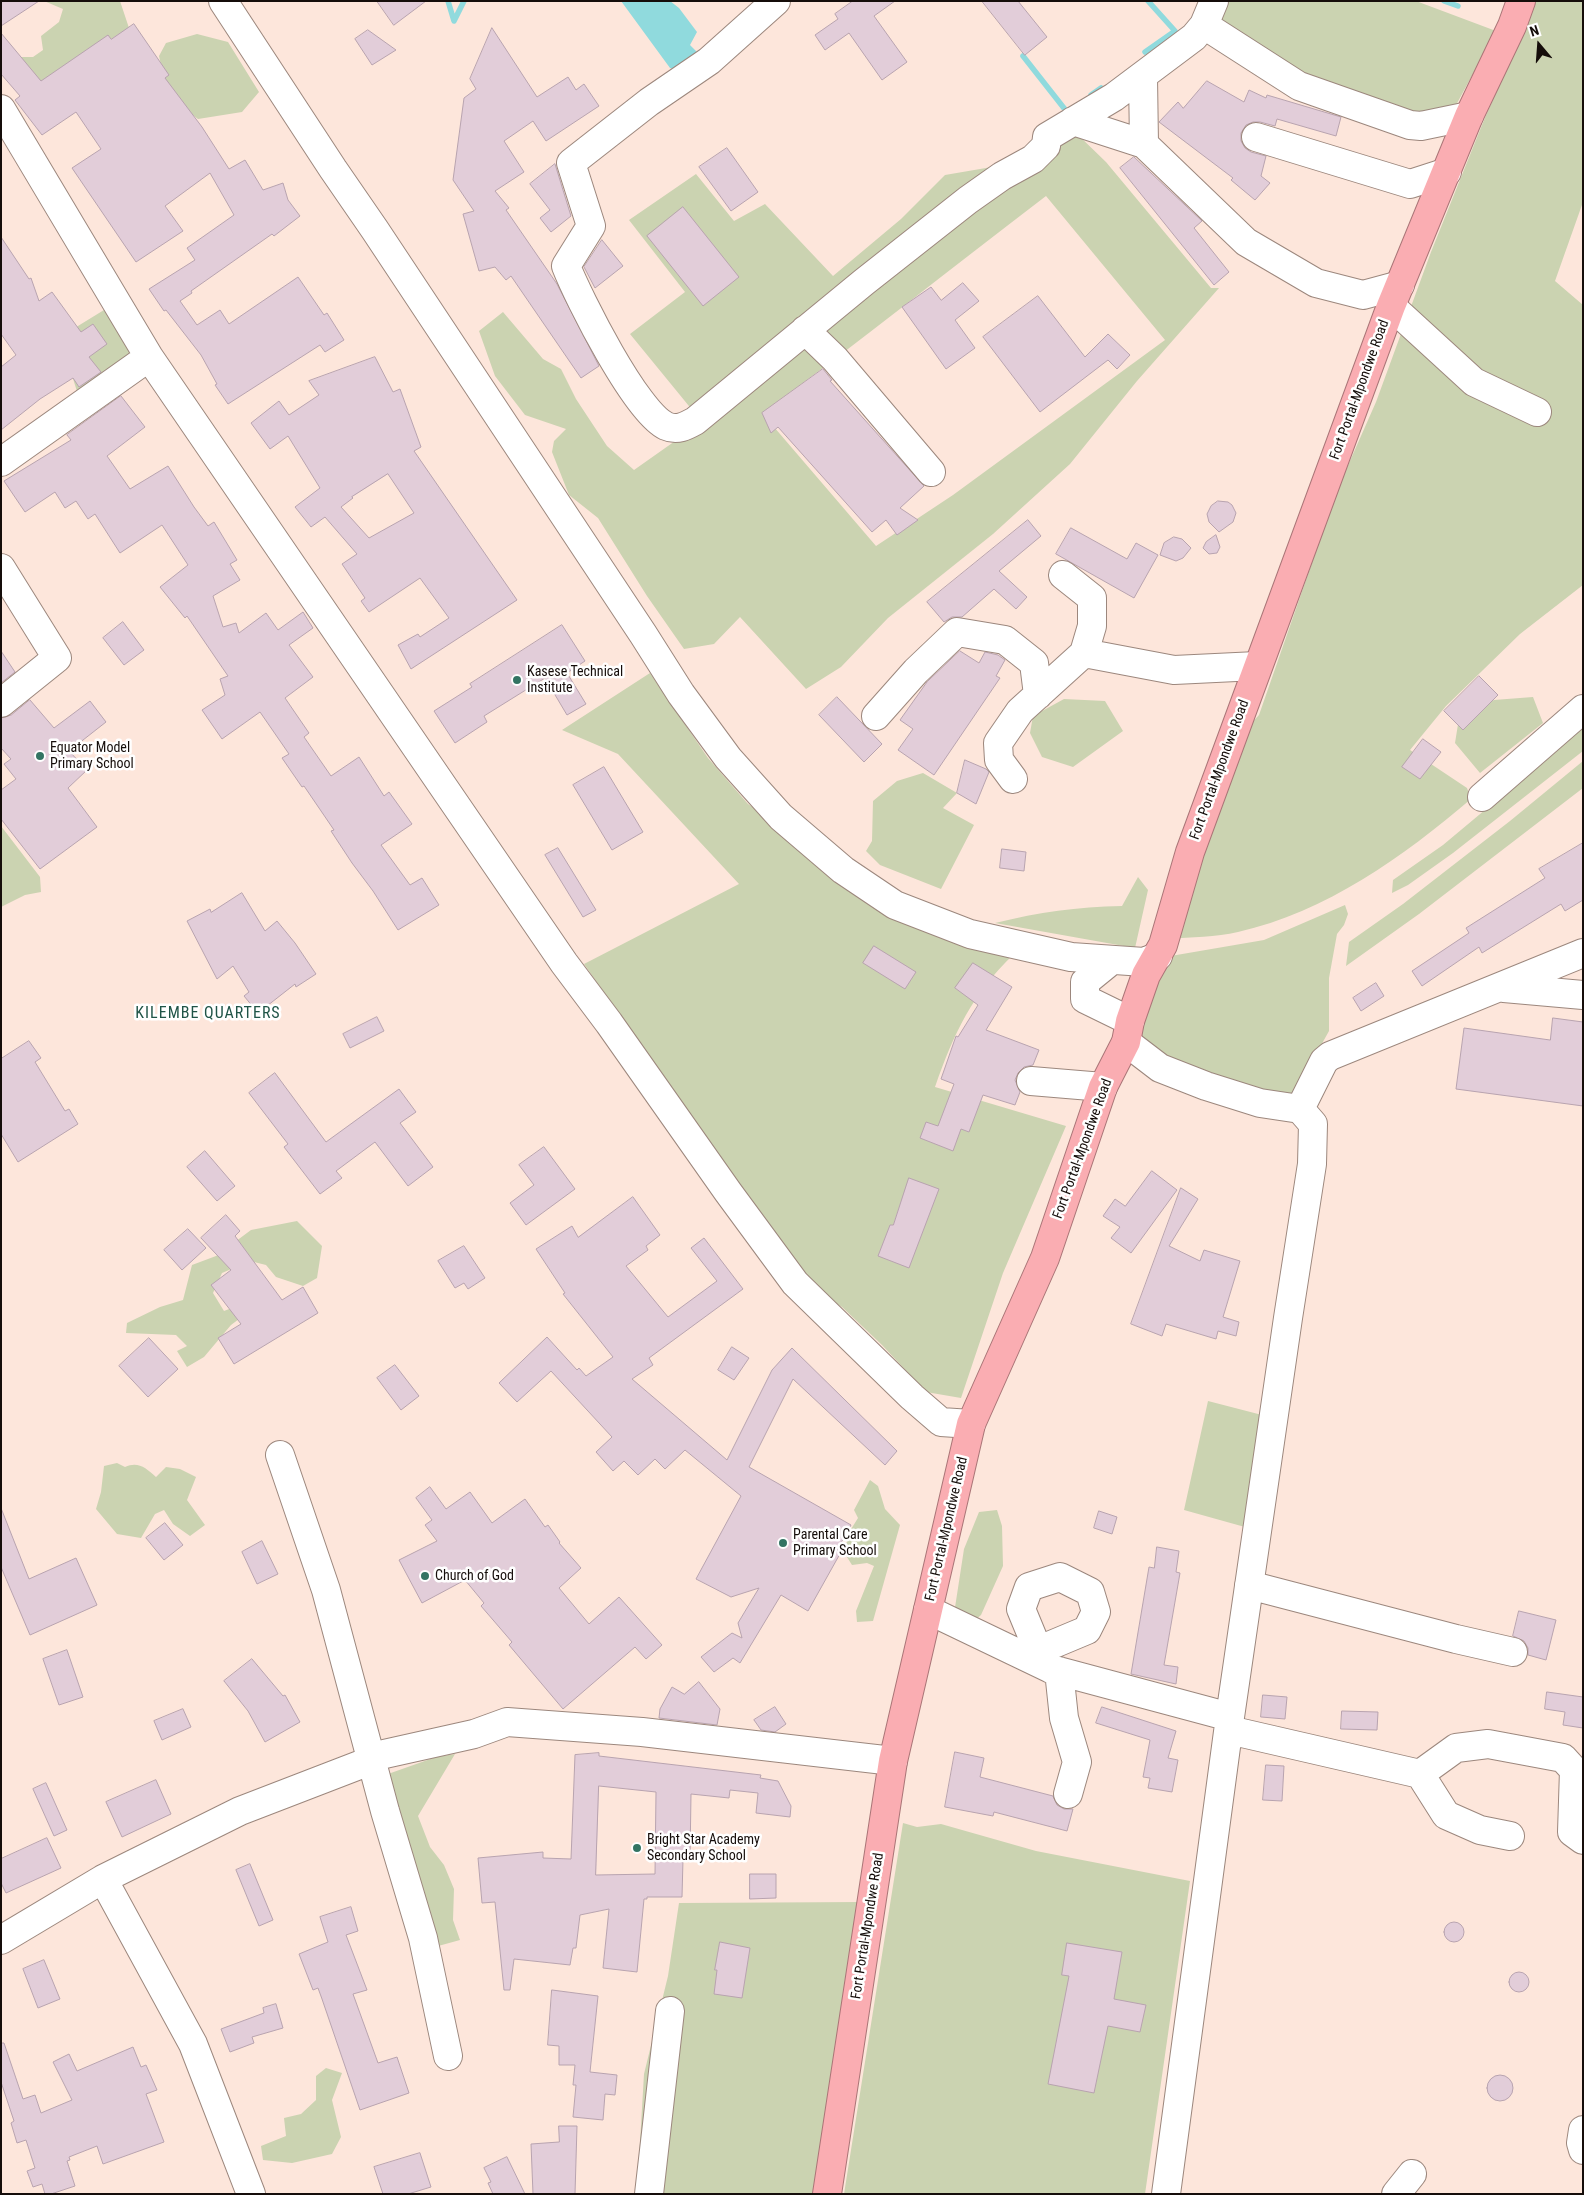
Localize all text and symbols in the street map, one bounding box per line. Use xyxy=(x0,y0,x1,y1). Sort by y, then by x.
north arrow xyxy=(1514,20,1564,70)
text: N xyxy=(1528,22,1541,40)
street label: Fort Portal-Mpondwe Road xyxy=(1327,318,1393,462)
place label: Kasese Technical Institute xyxy=(527,664,623,696)
marker: Kasese Technical Institute xyxy=(511,674,523,686)
street label: Fort Portal-Mpondwe Road xyxy=(1187,698,1253,842)
place label: Equator Model Primary School xyxy=(50,740,134,772)
marker: Equator Model Primary School xyxy=(34,750,46,762)
district label: KILEMBE QUARTERS xyxy=(133,1004,283,1024)
street label: Fort Portal-Mpondwe Road xyxy=(1050,1077,1116,1221)
street label: Fort Portal-Mpondwe Road xyxy=(922,1455,972,1603)
place label: Parental Care Primary School xyxy=(793,1527,877,1560)
marker: Parental Care Primary School xyxy=(777,1537,789,1549)
place label: Church of God xyxy=(435,1568,514,1584)
marker: Church of God xyxy=(419,1570,431,1582)
place label: Bright Star Academy Secondary School xyxy=(647,1832,760,1864)
marker: Bright Star Academy Secondary School xyxy=(631,1842,643,1854)
street label: Fort Portal-Mpondwe Road xyxy=(848,1852,888,2000)

